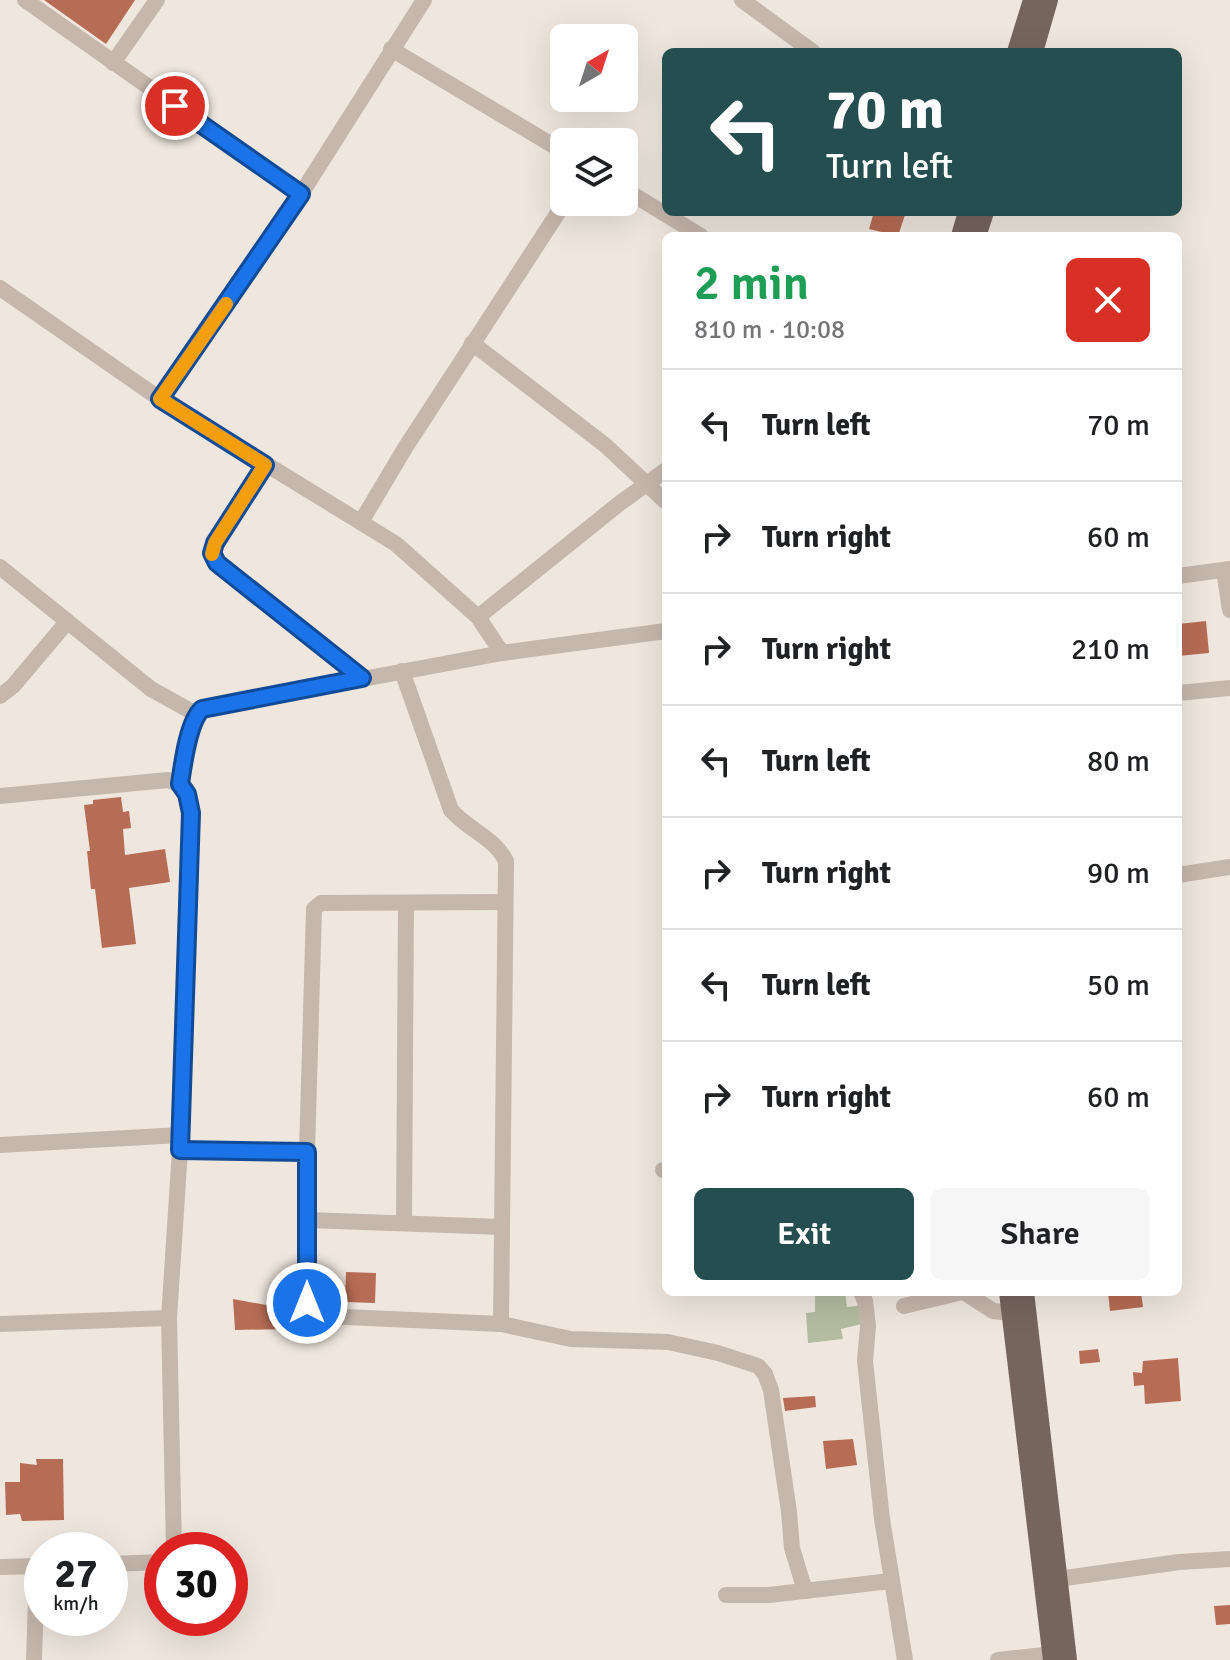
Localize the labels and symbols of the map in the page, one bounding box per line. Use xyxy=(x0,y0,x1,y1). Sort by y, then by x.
north arrow xyxy=(550,24,638,112)
pin xyxy=(141,72,209,140)
position arrow xyxy=(265,1261,349,1345)
speed limit sign: 30 xyxy=(144,1532,248,1636)

